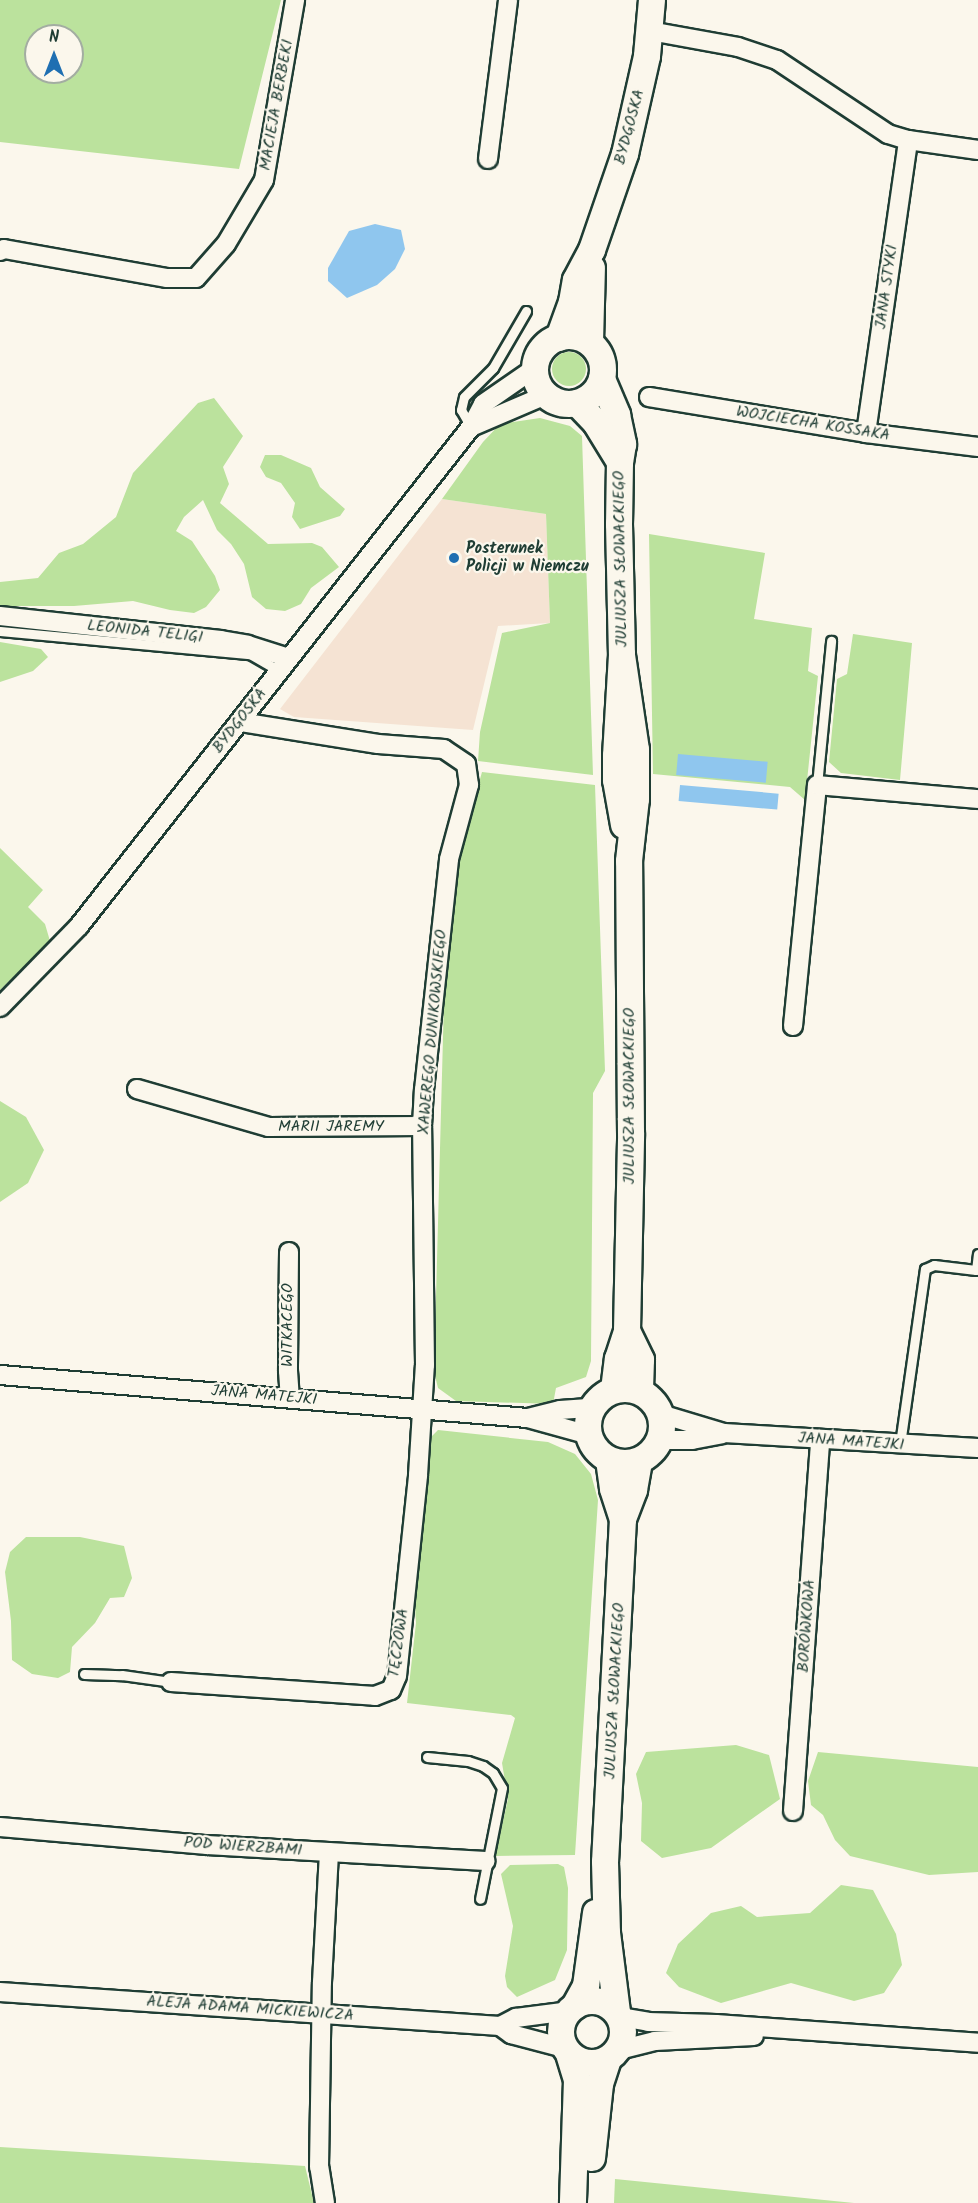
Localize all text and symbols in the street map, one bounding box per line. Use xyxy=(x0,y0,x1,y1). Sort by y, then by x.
north arrow xyxy=(24,24,84,84)
text: N xyxy=(49,25,59,50)
street label: MACIEJA BERBEKI xyxy=(256,38,298,172)
street label: BYDGOSKA xyxy=(611,87,649,167)
street label: JANA STYKI xyxy=(872,244,902,330)
street label: WOJCIECHA KOSSAKA xyxy=(735,402,891,446)
street label: JULIUSZA SŁOWACKIEGO xyxy=(610,471,632,647)
place label: Posterunek Policji w Niemczu xyxy=(466,539,589,577)
marker: Posterunek Policji w Niemczu xyxy=(447,551,461,565)
street label: LEONIDA TELIGI xyxy=(86,616,204,648)
street label: BYDGOSKA xyxy=(209,685,271,757)
street label: XAWEREGO DUNIKOWSKIEGO xyxy=(414,929,452,1135)
street label: JULIUSZA SŁOWACKIEGO xyxy=(620,1008,640,1184)
street label: MARII JAREMY xyxy=(278,1117,384,1137)
street label: WITKACEGO xyxy=(278,1283,298,1367)
street label: JANA MATEJKI xyxy=(210,1382,318,1410)
street label: JANA MATEJKI xyxy=(797,1429,905,1455)
street label: BORÓWKOWA xyxy=(794,1579,820,1673)
street label: JULIUSZA SŁOWACKIEGO xyxy=(601,1602,629,1780)
street label: TĘCZOWA xyxy=(385,1607,413,1679)
street label: POD WIERZBAMI xyxy=(183,1833,303,1861)
street label: ALEJA ADAMA MICKIEWICZA xyxy=(146,1992,354,2026)

